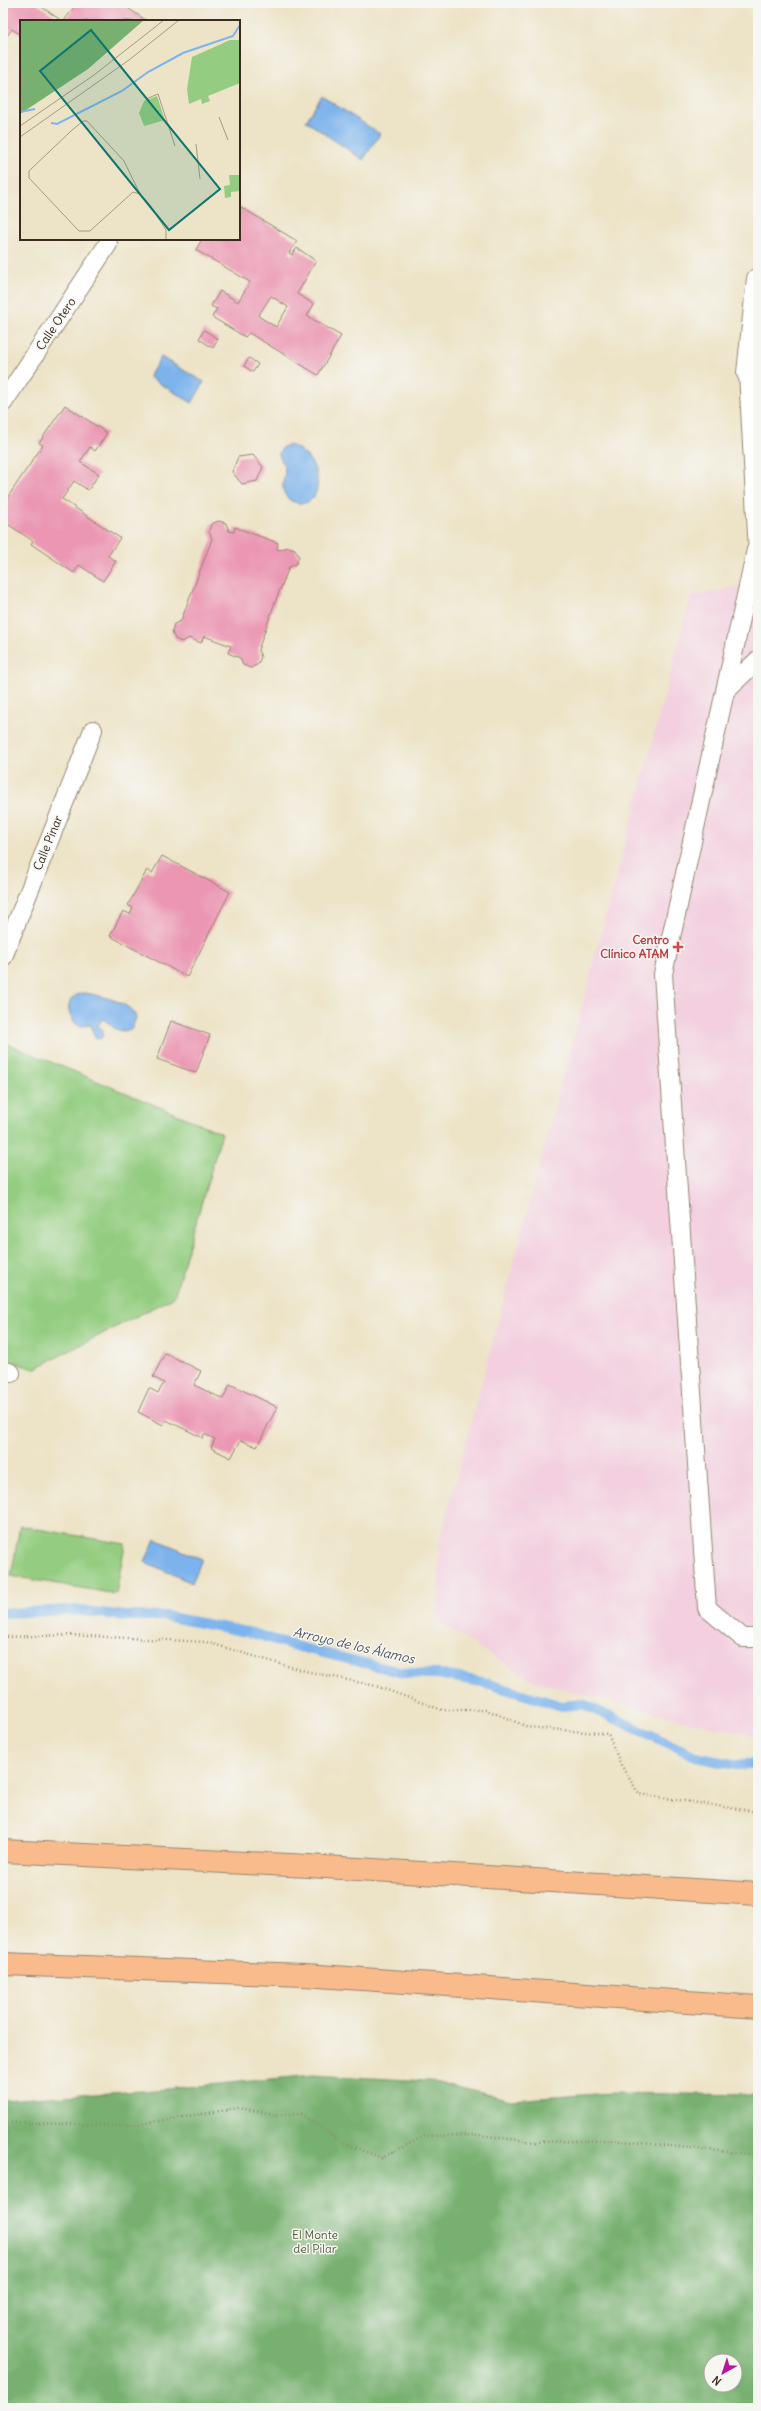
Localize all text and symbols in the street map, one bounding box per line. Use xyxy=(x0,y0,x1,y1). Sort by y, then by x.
inset map xyxy=(20,20,240,240)
street label: Calle Otero xyxy=(32,294,79,353)
street label: Calle Pinar xyxy=(30,813,65,872)
place label: Centro Clínico ATAM xyxy=(600,932,669,961)
marker: Centro Clínico ATAM xyxy=(672,941,684,953)
water label: Arroyo de los Álamos xyxy=(291,1623,417,1668)
park label: El Monte del Pilar xyxy=(292,2227,338,2256)
north arrow xyxy=(703,2353,743,2393)
text: N xyxy=(709,2373,724,2389)

